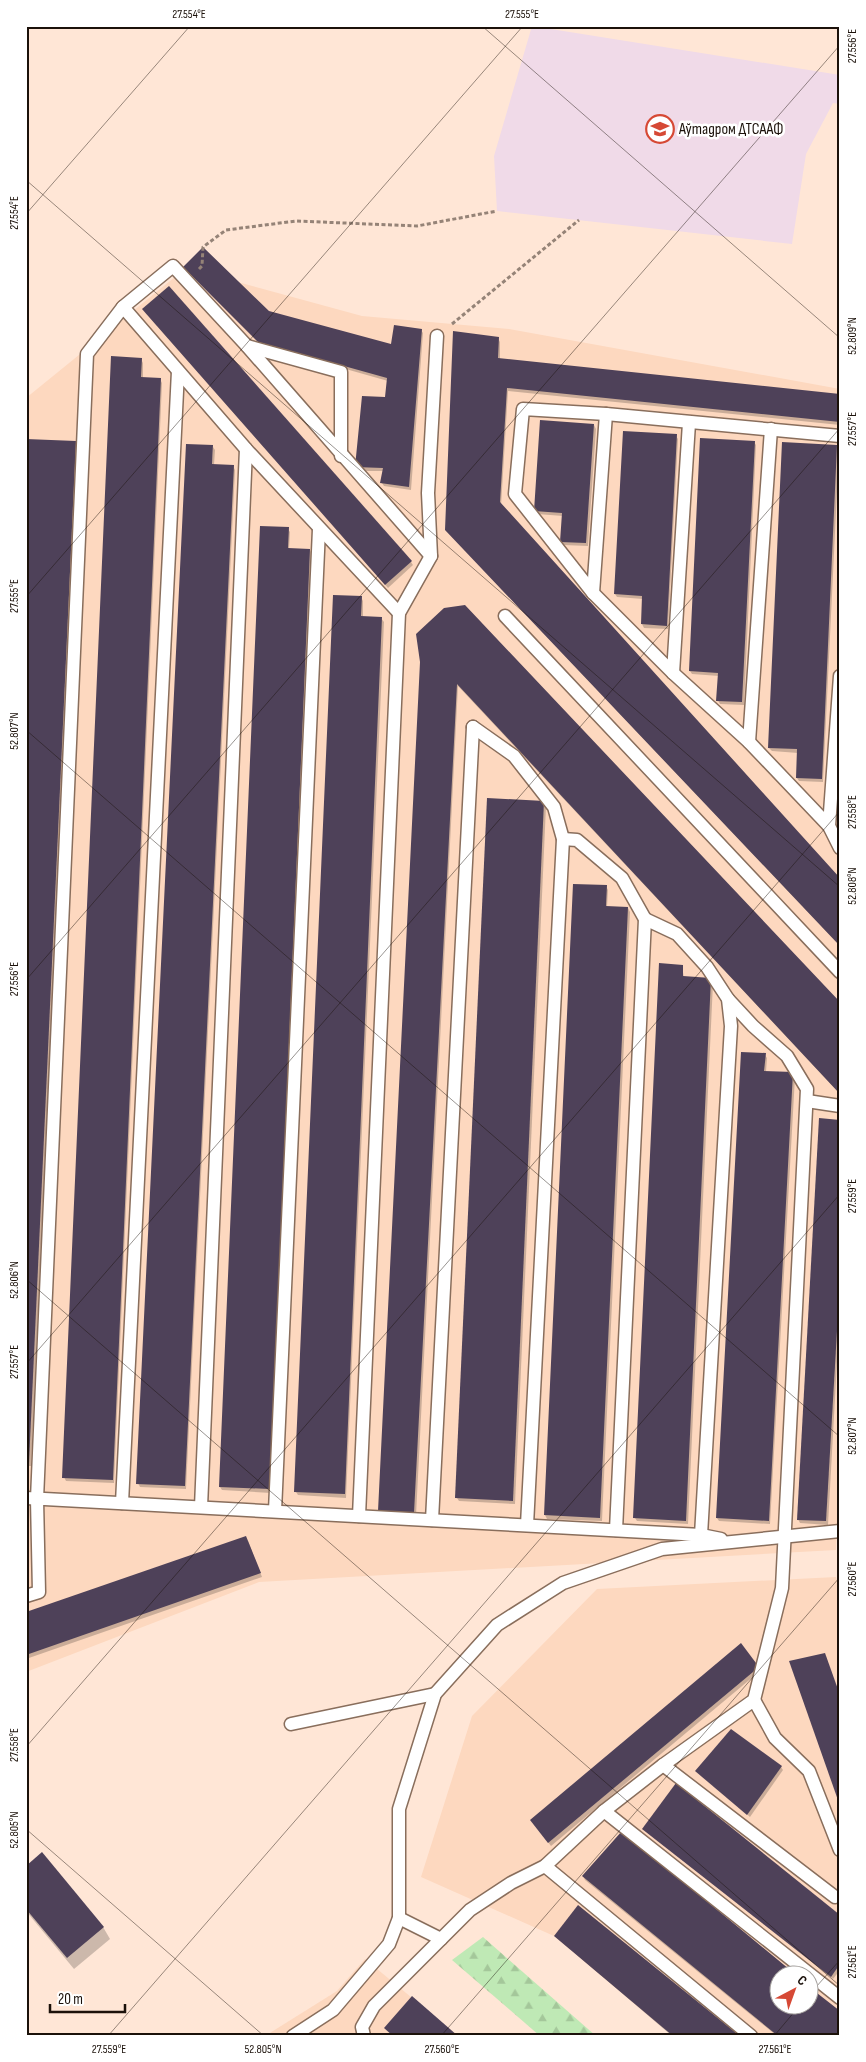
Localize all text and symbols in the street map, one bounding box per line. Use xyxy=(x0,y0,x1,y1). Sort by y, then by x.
text: 27.554°E xyxy=(172,7,206,22)
text: 27.555°E xyxy=(505,7,539,22)
text: 27.556°E xyxy=(845,29,860,63)
school or university icon: Аўтадром ДТСААФ xyxy=(645,114,675,144)
place label: Аўтадром ДТСААФ xyxy=(678,120,783,139)
text: 27.554°E xyxy=(7,196,22,230)
text: 52.809°N xyxy=(845,317,860,355)
text: 27.557°E xyxy=(845,412,860,446)
text: 27.555°E xyxy=(7,579,22,613)
text: 52.807°N xyxy=(7,712,22,750)
text: 27.558°E xyxy=(845,795,860,829)
text: 52.808°N xyxy=(845,867,860,905)
text: 27.556°E xyxy=(7,962,22,996)
text: 27.559°E xyxy=(845,1179,860,1213)
text: 52.806°N xyxy=(7,1261,22,1299)
text: 27.557°E xyxy=(7,1345,22,1379)
text: 52.807°N xyxy=(845,1417,860,1455)
text: 27.560°E xyxy=(845,1562,860,1596)
text: 27.558°E xyxy=(7,1728,22,1762)
text: 52.805°N xyxy=(7,1811,22,1849)
text: 27.561°E xyxy=(845,1945,860,1979)
north arrow xyxy=(768,1964,818,2014)
text: С xyxy=(794,1972,810,1989)
scale bar xyxy=(50,1982,125,2014)
text: 20 m xyxy=(58,1990,83,2009)
text: 27.559°E xyxy=(92,2042,126,2057)
text: 52.805°N xyxy=(244,2042,282,2057)
text: 27.560°E xyxy=(425,2042,459,2057)
text: 27.561°E xyxy=(758,2042,792,2057)

